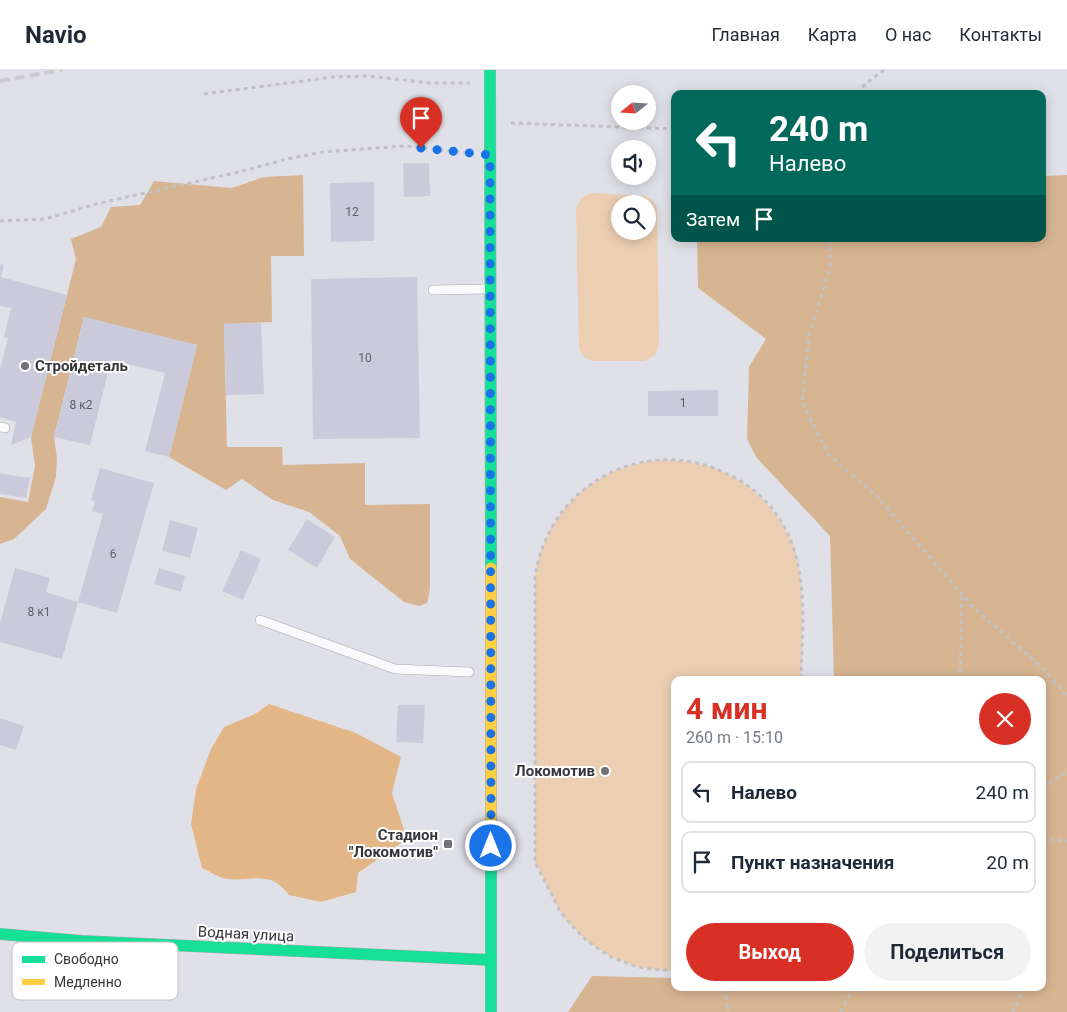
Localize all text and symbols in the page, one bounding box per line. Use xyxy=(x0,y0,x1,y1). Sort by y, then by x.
text: Navio xyxy=(25,21,87,49)
text: Главная xyxy=(711,24,780,45)
text: Карта xyxy=(808,24,857,45)
text: О нас xyxy=(885,24,931,45)
text: Контакты xyxy=(959,24,1042,45)
north arrow xyxy=(611,85,656,130)
map controls xyxy=(611,85,656,240)
pin xyxy=(400,97,442,148)
icon: arrive xyxy=(407,104,435,132)
text: 240 m xyxy=(769,109,868,150)
icon: left xyxy=(686,110,751,175)
button: sound xyxy=(611,140,656,185)
text: Налево xyxy=(769,151,846,176)
button: search xyxy=(611,195,656,240)
house number: 12 xyxy=(345,205,359,219)
icon: arrive xyxy=(750,205,778,233)
text: Затем xyxy=(686,208,740,231)
house number: 10 xyxy=(358,351,372,365)
place label: Стройдеталь xyxy=(35,357,128,375)
marker: Стройдеталь xyxy=(19,360,31,372)
house number: 1 xyxy=(680,396,686,410)
house number: 8 к2 xyxy=(70,398,93,412)
house number: 6 xyxy=(110,547,117,561)
house number: 8 к1 xyxy=(28,605,50,619)
text: 4 мин xyxy=(686,691,767,726)
button: close xyxy=(979,693,1031,745)
text: 260 m · 15:10 xyxy=(686,728,783,747)
place label: Локомотив xyxy=(515,762,595,780)
marker: Локомотив xyxy=(599,765,611,777)
icon: left xyxy=(688,778,716,806)
text: Налево xyxy=(731,781,797,804)
text: 240 m xyxy=(976,781,1029,804)
position arrow xyxy=(464,819,516,871)
place label: Стадион "Локомотив" xyxy=(349,826,438,861)
marker: Стадион "Локомотив" xyxy=(442,838,454,850)
icon: arrive xyxy=(688,848,716,876)
text: Пункт назначения xyxy=(731,851,894,874)
text: 20 m xyxy=(986,851,1029,874)
street label: Водная улица xyxy=(197,922,295,946)
button: Выход xyxy=(686,923,854,981)
button: Поделиться xyxy=(864,923,1031,981)
legend xyxy=(12,942,178,1000)
text: Свободно xyxy=(54,951,119,967)
text: Медленно xyxy=(54,974,122,990)

